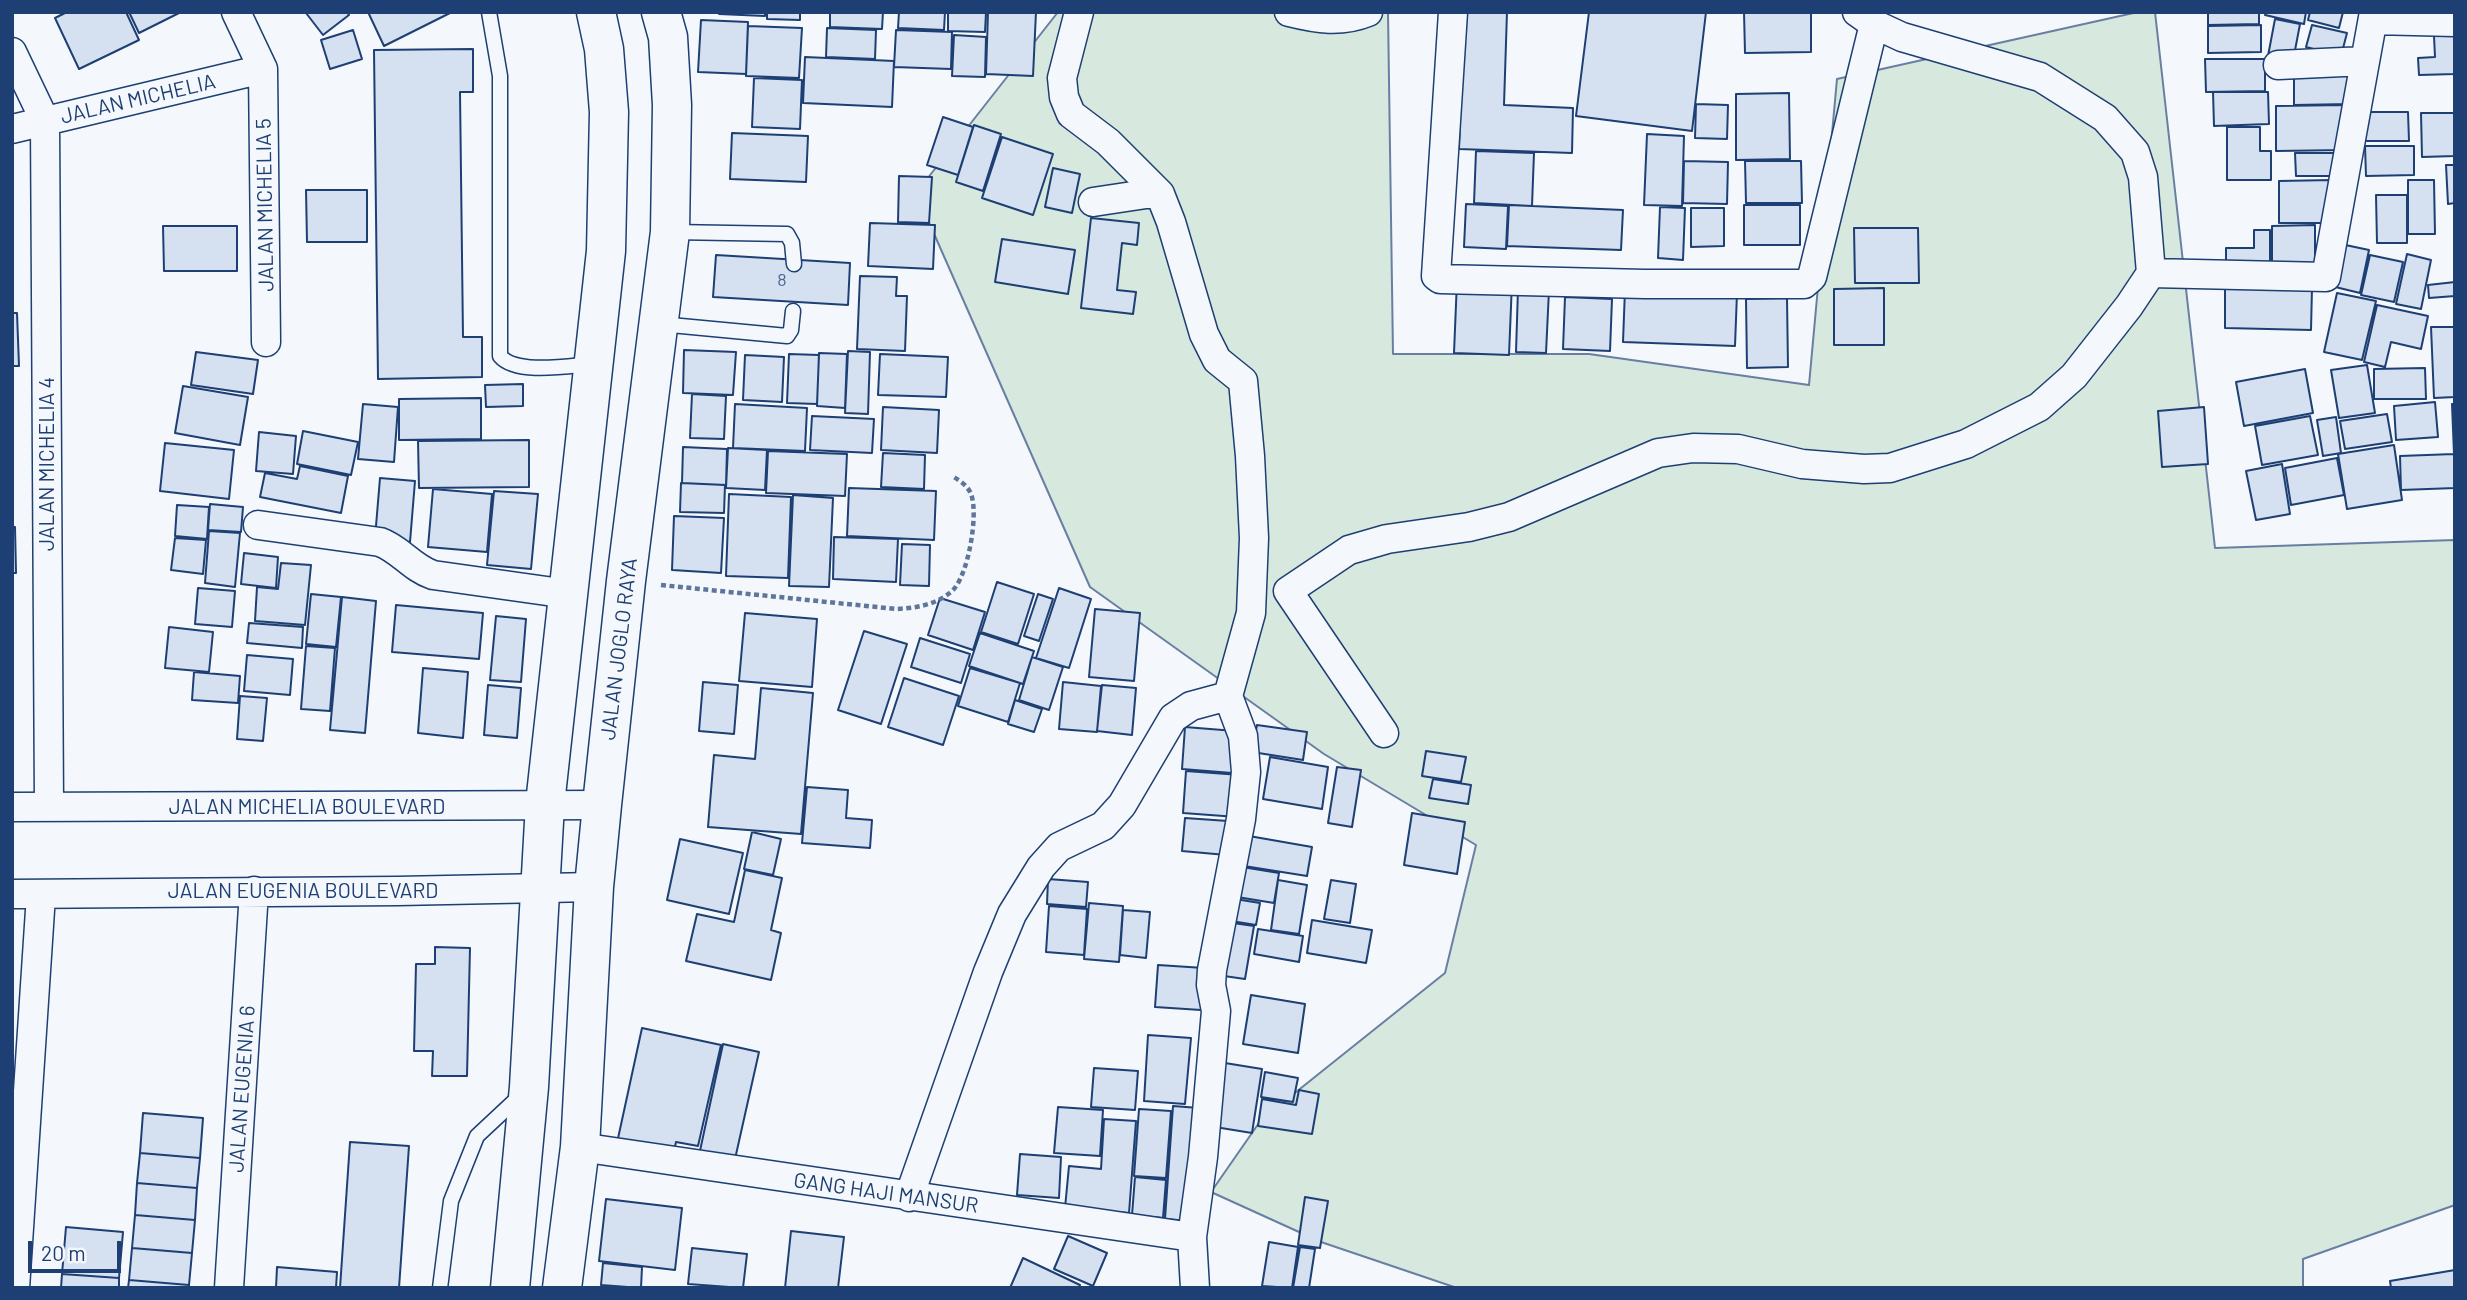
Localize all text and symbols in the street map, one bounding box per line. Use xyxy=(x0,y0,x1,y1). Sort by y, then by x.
street label: JALAN MICHELIA xyxy=(58,69,218,129)
street label: JALAN MICHELIA 5 xyxy=(251,118,279,292)
house number: 8 xyxy=(777,269,787,291)
street label: JALAN MICHELIA 4 xyxy=(34,377,60,551)
street label: JALAN JOGLO RAYA xyxy=(595,556,643,742)
street label: JALAN MICHELIA BOULEVARD xyxy=(169,794,445,820)
street label: JALAN EUGENIA BOULEVARD xyxy=(168,878,438,904)
street label: JALAN EUGENIA 6 xyxy=(224,1005,260,1173)
street label: GANG HAJI MANSUR xyxy=(792,1168,980,1218)
scale bar xyxy=(32,1226,124,1270)
text: 20 m xyxy=(41,1240,86,1265)

